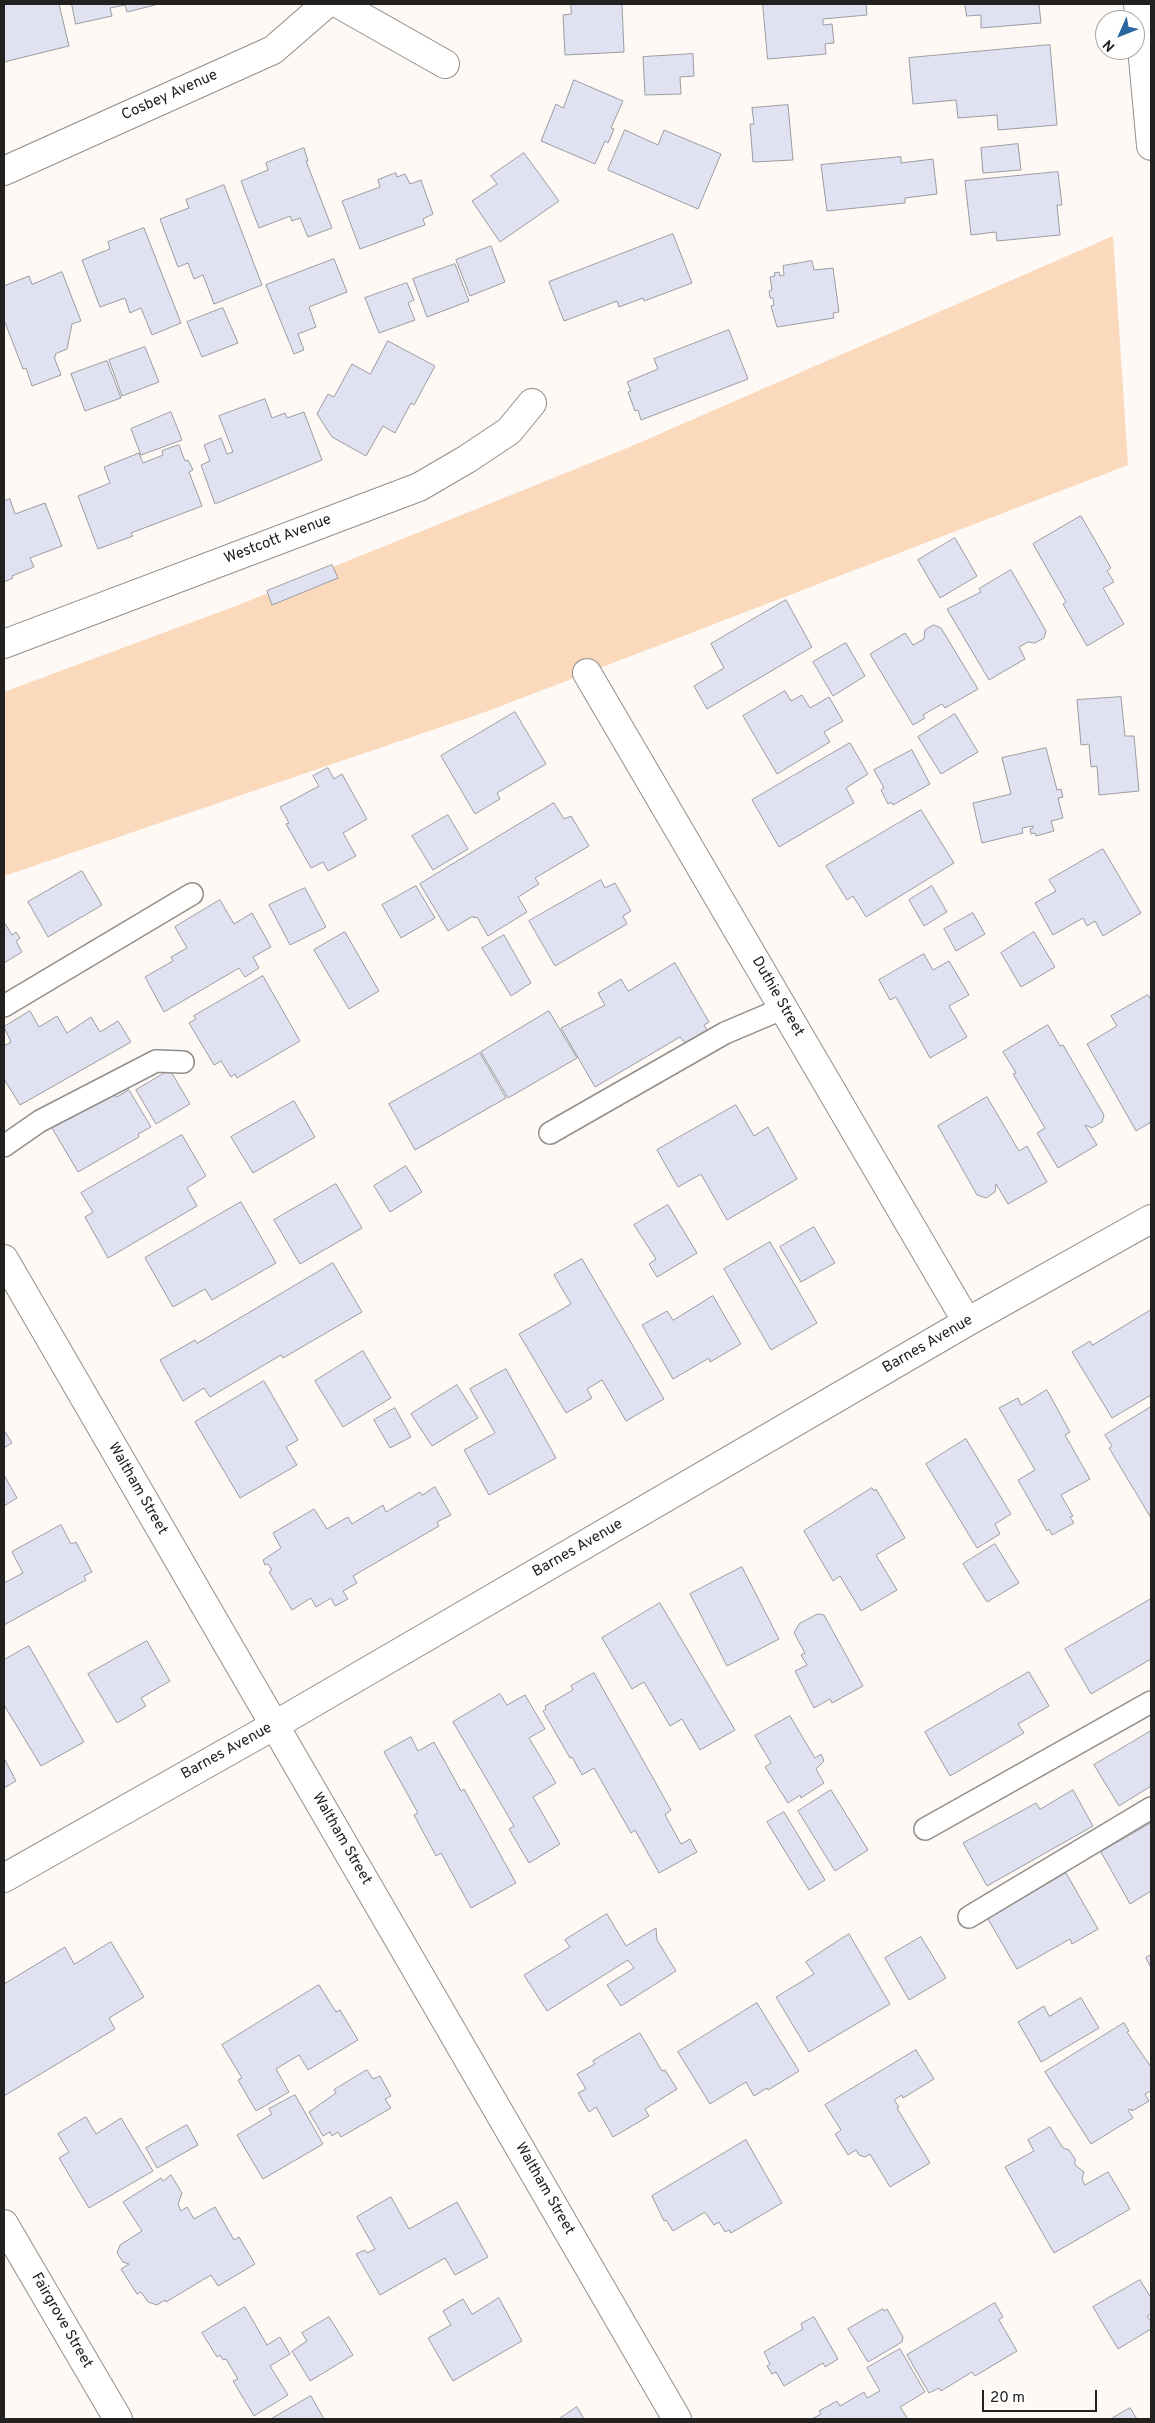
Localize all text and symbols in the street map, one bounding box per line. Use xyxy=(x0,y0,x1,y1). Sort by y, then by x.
north arrow xyxy=(1095,10,1145,60)
text: N xyxy=(1100,36,1119,55)
street label: Cosbey Avenue xyxy=(119,67,221,125)
street label: Westcott Avenue xyxy=(222,511,334,569)
street label: Duthie Street xyxy=(747,954,807,1040)
street label: Barnes Avenue xyxy=(880,1312,976,1378)
street label: Waltham Street xyxy=(103,1440,171,1538)
street label: Barnes Avenue xyxy=(530,1516,626,1582)
street label: Barnes Avenue xyxy=(178,1720,276,1784)
street label: Waltham Street xyxy=(307,1790,375,1888)
street label: Waltham Street xyxy=(510,2140,578,2238)
street label: Fairgrove Street xyxy=(26,2270,96,2372)
scale bar xyxy=(985,2380,1100,2412)
text: 20 m xyxy=(990,2389,1025,2408)

